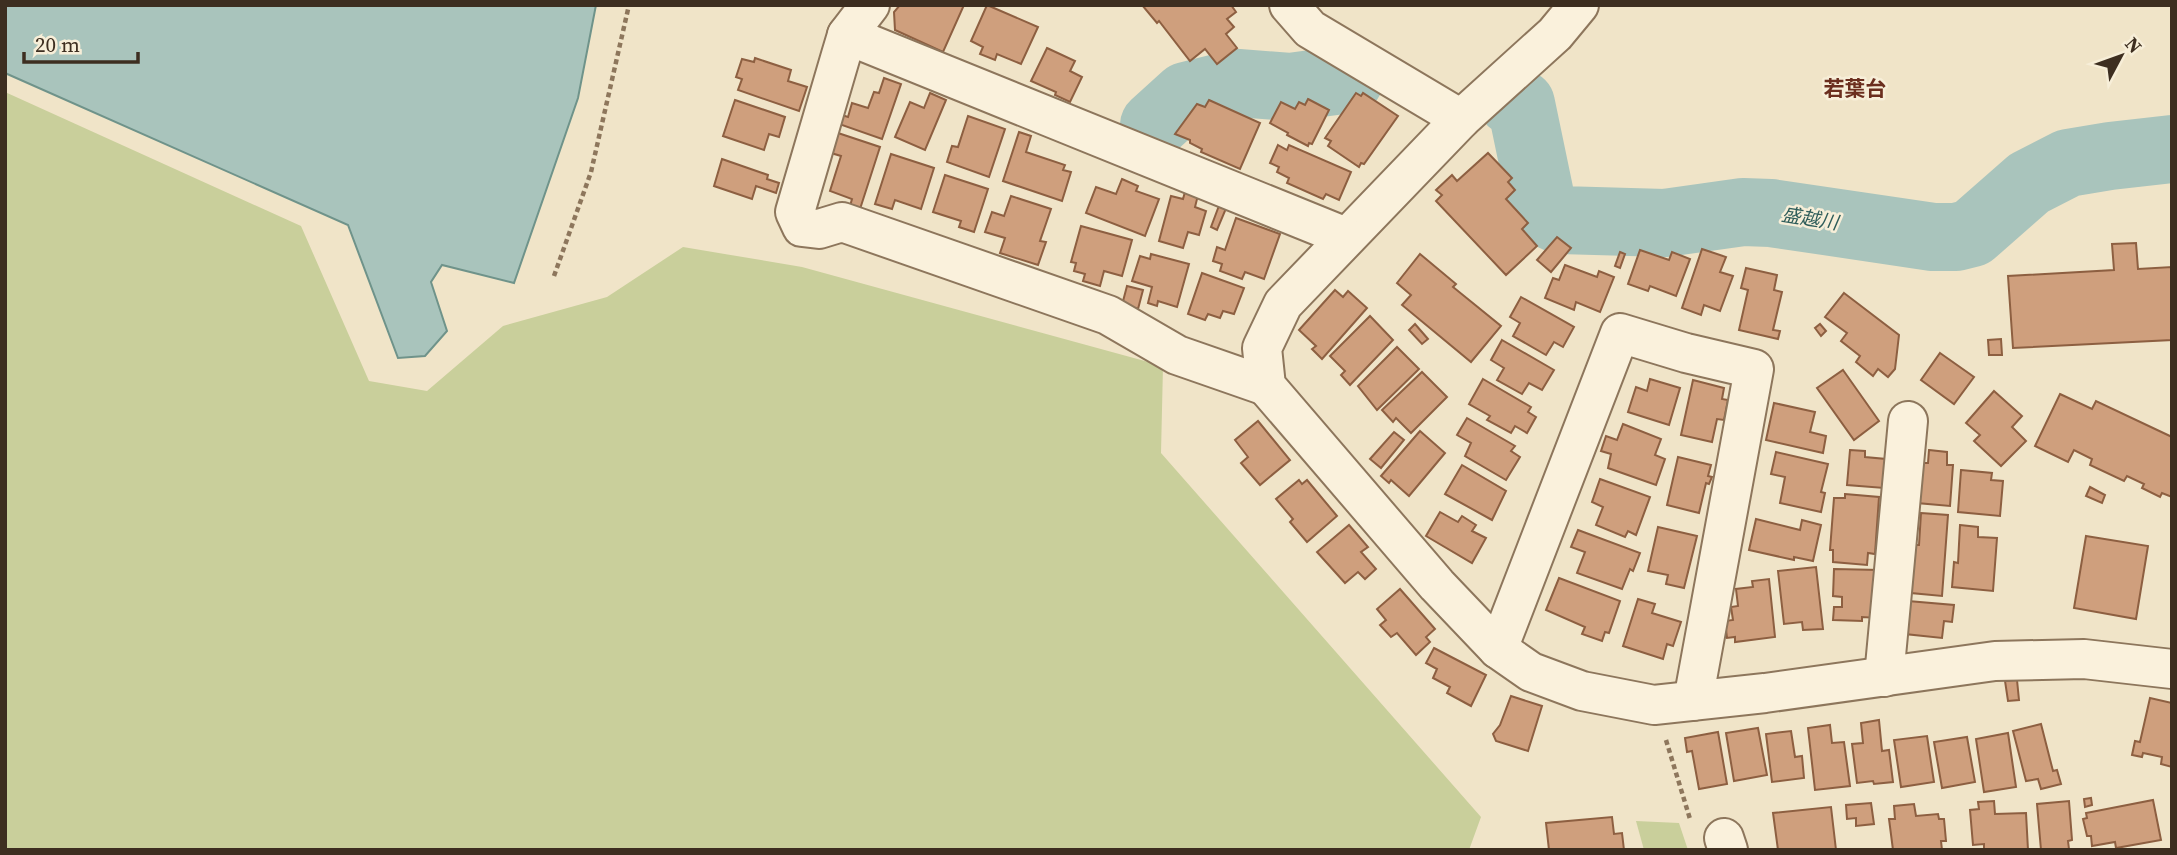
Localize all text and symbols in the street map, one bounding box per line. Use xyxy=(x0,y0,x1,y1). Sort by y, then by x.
scale bar xyxy=(24,21,138,65)
north arrow xyxy=(2086,21,2156,91)
text: 20 m xyxy=(35,30,80,59)
text: N xyxy=(2119,31,2148,59)
district label: 若葉台 xyxy=(1824,74,1887,103)
water label: 盛越川 xyxy=(1780,201,1842,236)

